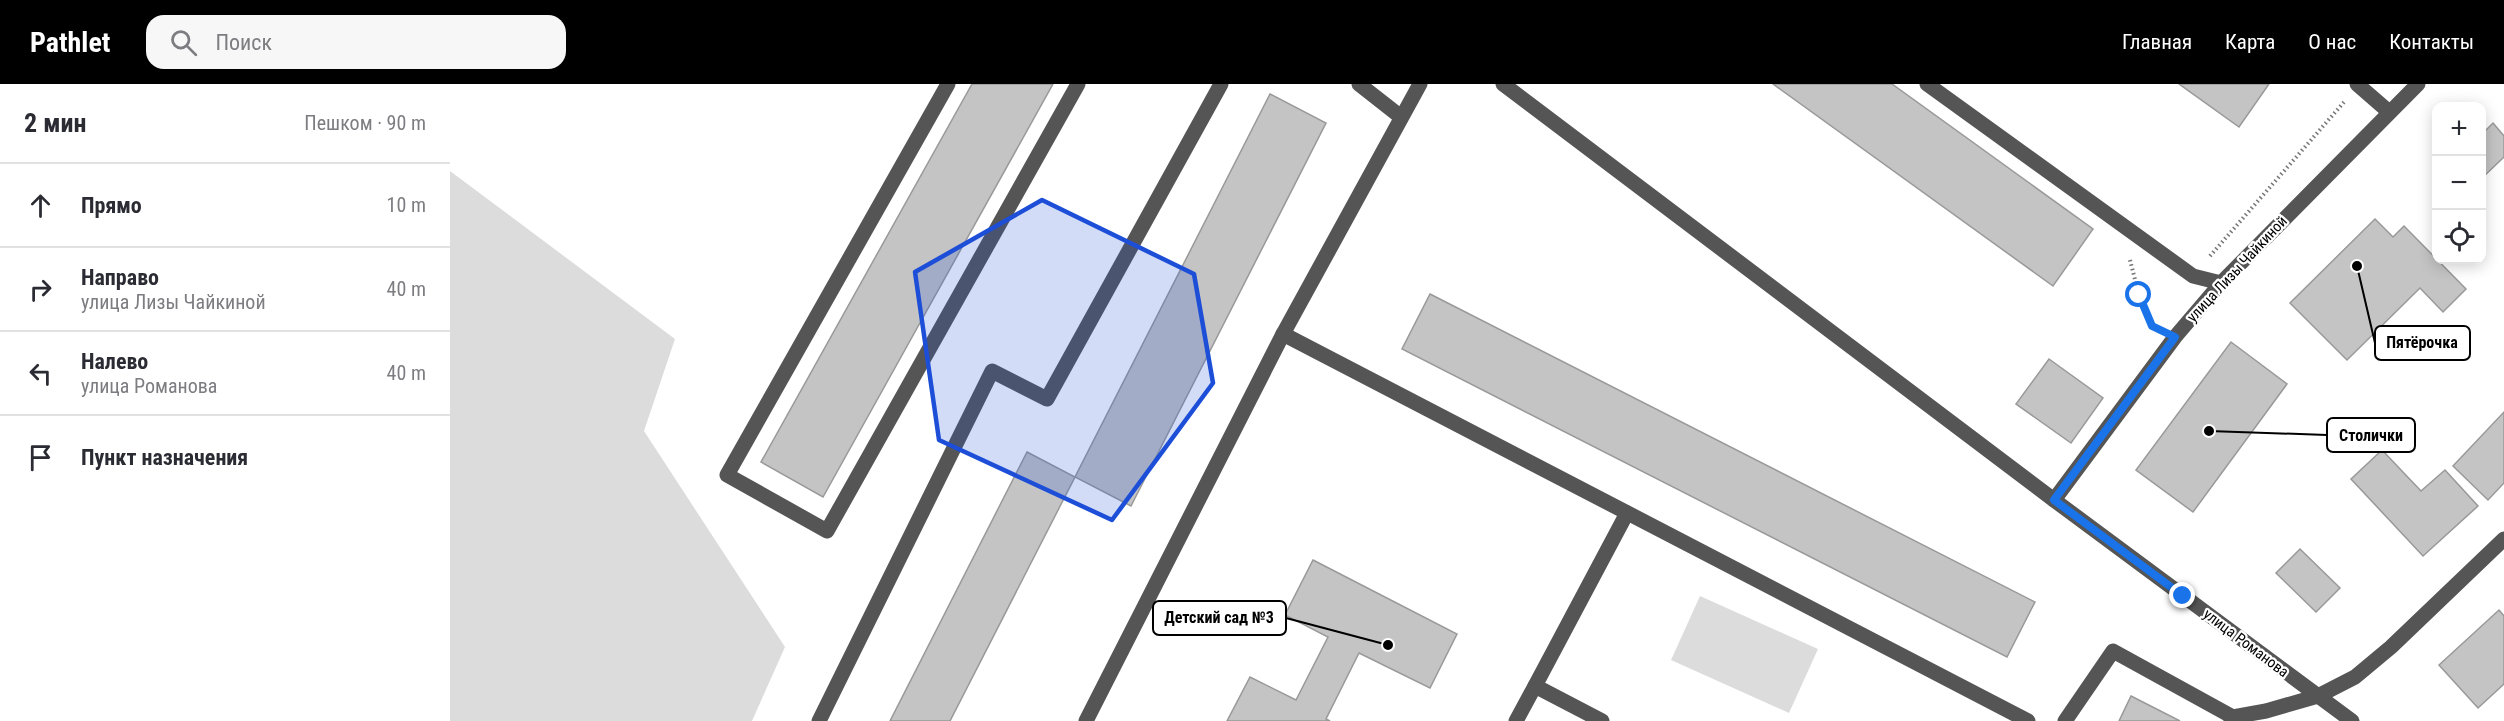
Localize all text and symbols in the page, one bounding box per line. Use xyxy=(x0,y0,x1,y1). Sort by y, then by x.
search box xyxy=(146,15,566,69)
text: Pathlet xyxy=(30,26,110,59)
icon: search xyxy=(167,26,200,59)
text: Поиск xyxy=(215,30,272,55)
text: Главная xyxy=(2122,30,2192,54)
text: Карта xyxy=(2225,30,2275,54)
text: О нас xyxy=(2308,30,2356,54)
text: Контакты xyxy=(2389,30,2474,54)
map controls xyxy=(2432,102,2486,264)
button: + xyxy=(2432,102,2486,156)
text: 2 мин xyxy=(24,108,86,138)
text: Пешком · 90 m xyxy=(304,111,426,135)
button: − xyxy=(2432,156,2486,210)
icon: ahead xyxy=(24,189,57,222)
text: Прямо xyxy=(81,193,142,218)
text: 10 m xyxy=(387,193,426,217)
button: locate xyxy=(2432,210,2486,264)
street label: улица Лизы Чайкиной xyxy=(2183,212,2291,326)
text: Направо xyxy=(81,265,159,290)
icon: right xyxy=(24,273,57,306)
text: 40 m xyxy=(387,277,426,301)
route start xyxy=(2125,281,2151,307)
text: улица Лизы Чайкиной xyxy=(81,290,266,314)
callout: Пятёрочка xyxy=(2375,326,2470,360)
text: Пятёрочка xyxy=(2386,333,2458,352)
text: Налево xyxy=(81,349,148,374)
icon: left xyxy=(24,357,57,390)
text: 40 m xyxy=(387,361,426,385)
text: улица Романова xyxy=(81,374,217,398)
callout: Столички xyxy=(2327,418,2415,452)
text: Столички xyxy=(2339,426,2403,445)
icon: arrive xyxy=(24,441,57,474)
text: Пункт назначения xyxy=(81,445,248,470)
route end xyxy=(2169,582,2195,608)
callout: Детский сад №3 xyxy=(1153,601,1286,635)
street label: улица Романова xyxy=(2200,605,2292,681)
text: Детский сад №3 xyxy=(1164,608,1274,627)

